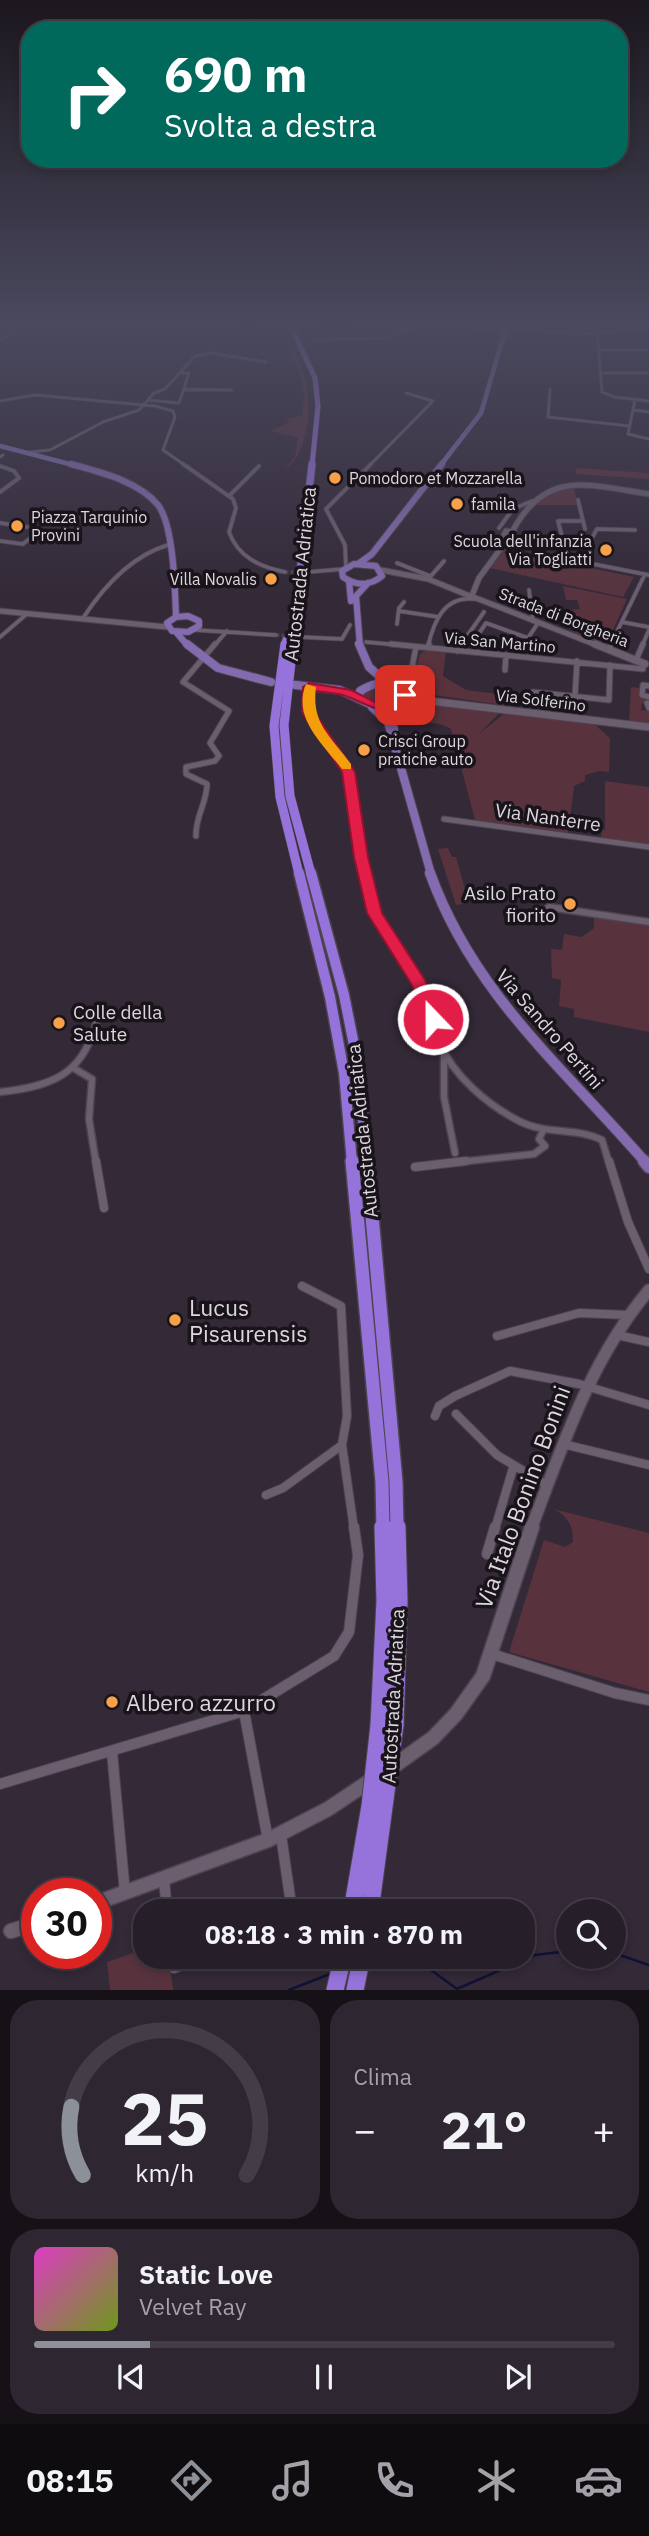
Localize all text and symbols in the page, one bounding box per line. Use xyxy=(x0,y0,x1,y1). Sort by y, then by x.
text: 690 m xyxy=(164,42,308,105)
icon: right xyxy=(49,49,140,140)
text: Svolta a destra xyxy=(164,104,376,146)
place label: Pomodoro et Mozzarella xyxy=(349,468,523,488)
marker: Pomodoro et Mozzarella xyxy=(327,470,343,486)
street label: Autostrada Adriatica xyxy=(279,486,321,662)
place label: famila xyxy=(471,494,516,514)
marker: famila xyxy=(449,496,465,512)
place label: Piazza Tarquinio Provini xyxy=(31,507,147,545)
marker: Piazza Tarquinio Provini xyxy=(9,518,25,534)
place label: Scuola dell'infanzia Via Togliatti xyxy=(454,531,592,569)
marker: Scuola dell'infanzia Via Togliatti xyxy=(598,542,614,558)
place label: Villa Novalis xyxy=(170,569,257,589)
marker: Villa Novalis xyxy=(263,571,279,587)
street label: Strada di Borgheria xyxy=(496,583,632,651)
street label: Via San Martino xyxy=(443,627,557,657)
pin xyxy=(375,665,435,725)
icon: arrive xyxy=(386,676,424,714)
street label: Via Solferino xyxy=(495,685,587,715)
place label: Crisci Group pratiche auto xyxy=(378,731,473,769)
marker: Crisci Group pratiche auto xyxy=(356,742,372,758)
street label: Via Nanterre xyxy=(494,798,602,836)
place label: Asilo Prato fiorito xyxy=(464,881,556,927)
marker: Asilo Prato fiorito xyxy=(562,896,578,912)
street label: Via Sandro Pertini xyxy=(491,964,609,1094)
position arrow xyxy=(396,982,470,1056)
place label: Colle della Salute xyxy=(73,1000,162,1046)
marker: Colle della Salute xyxy=(51,1015,67,1031)
street label: Autostrada Adriatica xyxy=(341,1043,383,1219)
place label: Lucus Pisaurensis xyxy=(189,1292,307,1348)
marker: Lucus Pisaurensis xyxy=(167,1312,183,1328)
street label: Via Italo Bonino Bonini xyxy=(468,1381,576,1613)
street label: Autostrada Adriatica xyxy=(376,1608,410,1784)
place label: Albero azzurro xyxy=(126,1687,276,1717)
marker: Albero azzurro xyxy=(104,1694,120,1710)
speed limit sign: 30 xyxy=(21,1878,112,1969)
map controls xyxy=(556,1899,626,1969)
button: search xyxy=(556,1899,626,1969)
text: 08:18 · 3 min · 870 m xyxy=(205,1917,463,1951)
text: Clima xyxy=(354,2061,412,2091)
text: 25 xyxy=(121,2071,208,2166)
text: 21° xyxy=(441,2096,528,2163)
text: − xyxy=(354,2105,376,2154)
text: + xyxy=(592,2105,615,2154)
text: km/h xyxy=(135,2156,194,2189)
text: Static Love xyxy=(139,2257,273,2291)
text: Velvet Ray xyxy=(139,2291,246,2321)
icon: previous xyxy=(112,2358,150,2396)
icon: pause xyxy=(305,2358,343,2396)
icon: next xyxy=(499,2358,537,2396)
icon: directions xyxy=(167,2456,216,2505)
icon: music xyxy=(268,2456,317,2505)
icon: phone xyxy=(370,2456,419,2505)
icon: climate xyxy=(472,2456,521,2505)
icon: car xyxy=(574,2456,623,2505)
text: 08:15 xyxy=(26,2459,114,2501)

